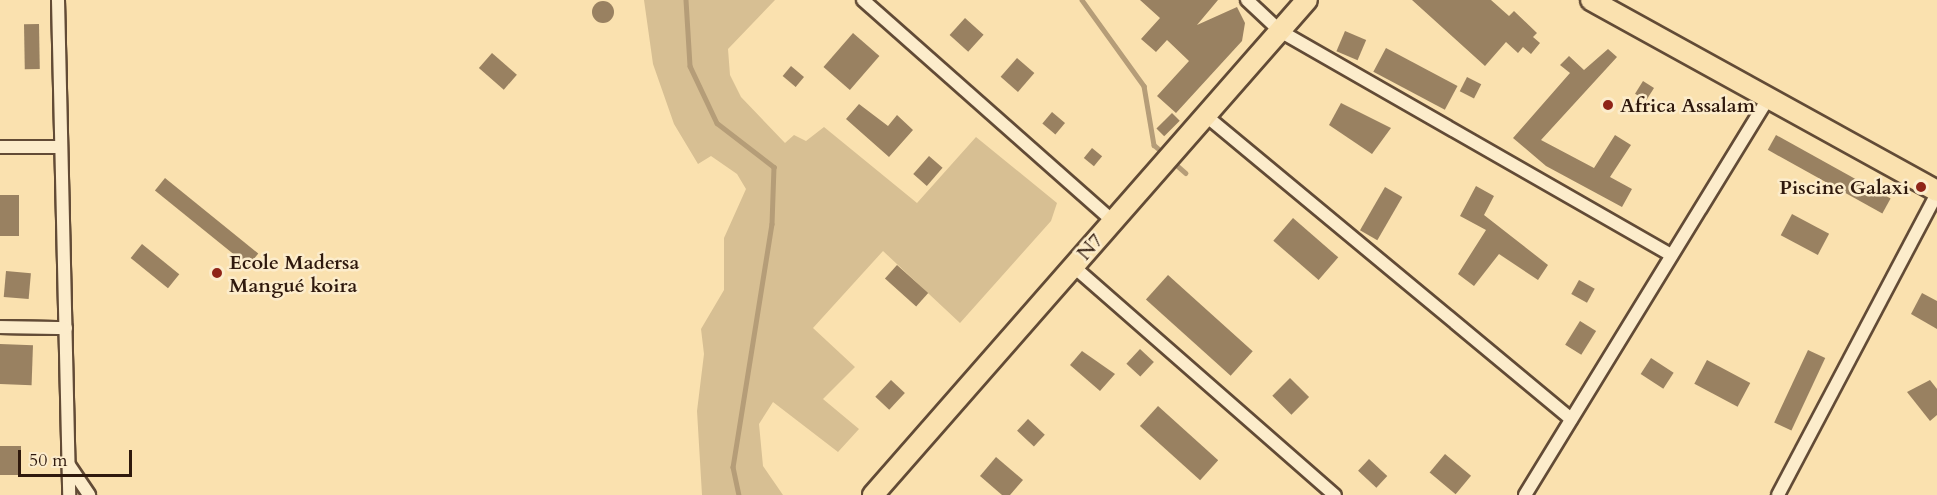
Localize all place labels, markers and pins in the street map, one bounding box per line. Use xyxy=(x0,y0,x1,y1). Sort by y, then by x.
place label: Africa Assalam xyxy=(1620,93,1755,117)
marker: Africa Assalam xyxy=(1601,98,1615,112)
place label: Piscine Galaxi xyxy=(1779,175,1909,199)
marker: Piscine Galaxi xyxy=(1914,180,1928,194)
place label: Ecole Madersa Mangué koira xyxy=(229,250,359,297)
marker: Ecole Madersa Mangué koira xyxy=(210,266,224,280)

